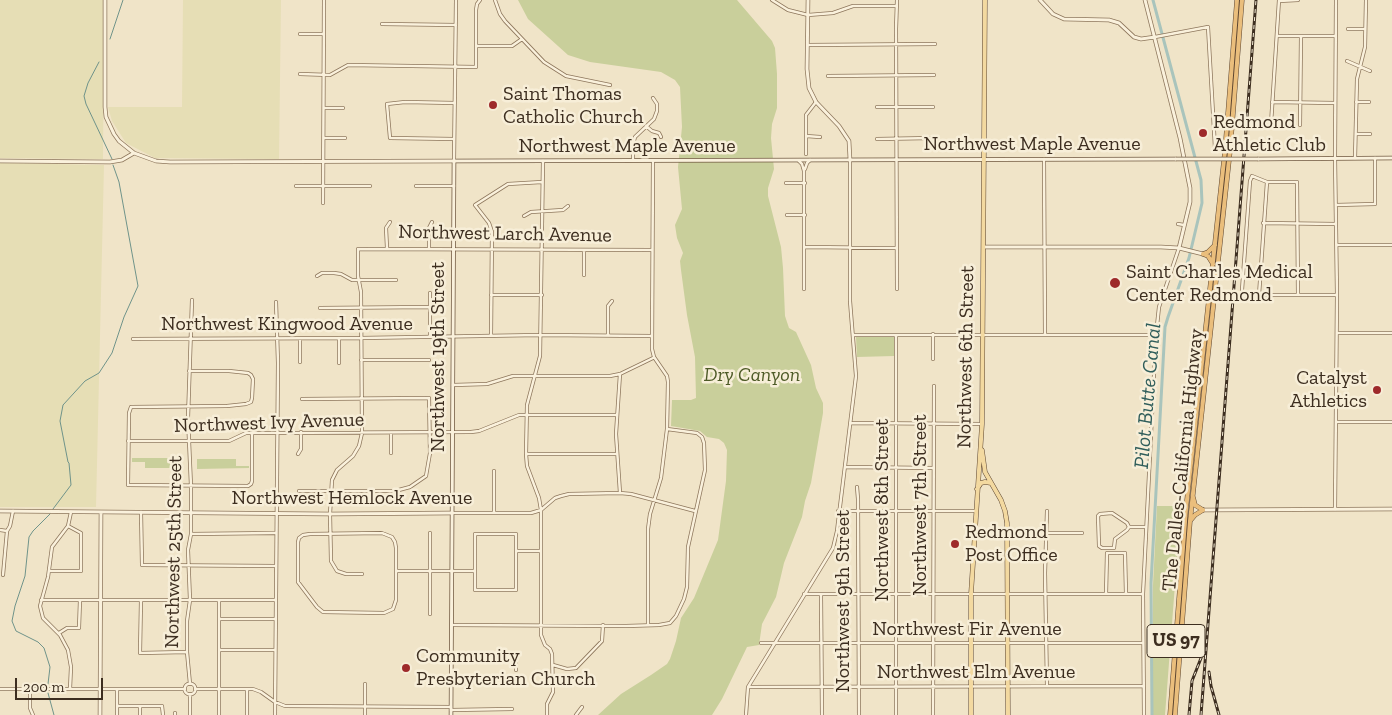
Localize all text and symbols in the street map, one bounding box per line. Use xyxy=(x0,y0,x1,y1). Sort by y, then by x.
place label: Saint Thomas Catholic Church xyxy=(503,82,643,129)
marker: Saint Thomas Catholic Church xyxy=(487,99,499,111)
place label: Redmond Athletic Club xyxy=(1213,110,1326,157)
marker: Redmond Athletic Club xyxy=(1197,127,1209,139)
street label: Northwest Maple Avenue xyxy=(923,132,1141,156)
street label: Northwest Maple Avenue xyxy=(518,134,736,158)
street label: Northwest Larch Avenue xyxy=(398,220,612,248)
place label: Saint Charles Medical Center Redmond xyxy=(1126,260,1313,307)
street label: Northwest 19th Street xyxy=(426,262,450,452)
street label: Northwest 6th Street xyxy=(952,265,980,449)
marker: Saint Charles Medical Center Redmond xyxy=(1108,276,1122,290)
street label: Northwest Kingwood Avenue xyxy=(161,312,413,336)
water label: Pilot Butte Canal xyxy=(1129,322,1167,470)
street label: The Dalles-California Highway xyxy=(1157,328,1209,592)
park label: Dry Canyon xyxy=(704,363,800,387)
place label: Catalyst Athletics xyxy=(1290,366,1367,413)
marker: Catalyst Athletics xyxy=(1371,384,1383,396)
street label: Northwest Ivy Avenue xyxy=(173,408,365,438)
street label: Northwest 7th Street xyxy=(908,414,932,596)
street label: Northwest 8th Street xyxy=(870,418,894,602)
street label: Northwest 25th Street xyxy=(160,455,188,649)
street label: Northwest Hemlock Avenue xyxy=(232,486,472,510)
street label: Northwest 9th Street xyxy=(831,510,855,692)
place label: Redmond Post Office xyxy=(965,520,1058,567)
marker: Redmond Post Office xyxy=(949,538,961,550)
street label: Northwest Fir Avenue xyxy=(872,617,1062,641)
road number: US 97 xyxy=(1147,624,1205,658)
place label: Community Presbyterian Church xyxy=(416,644,595,691)
street label: Northwest Elm Avenue xyxy=(877,660,1075,684)
marker: Community Presbyterian Church xyxy=(400,662,412,674)
scale bar xyxy=(18,668,105,700)
text: 200 m xyxy=(23,678,64,696)

